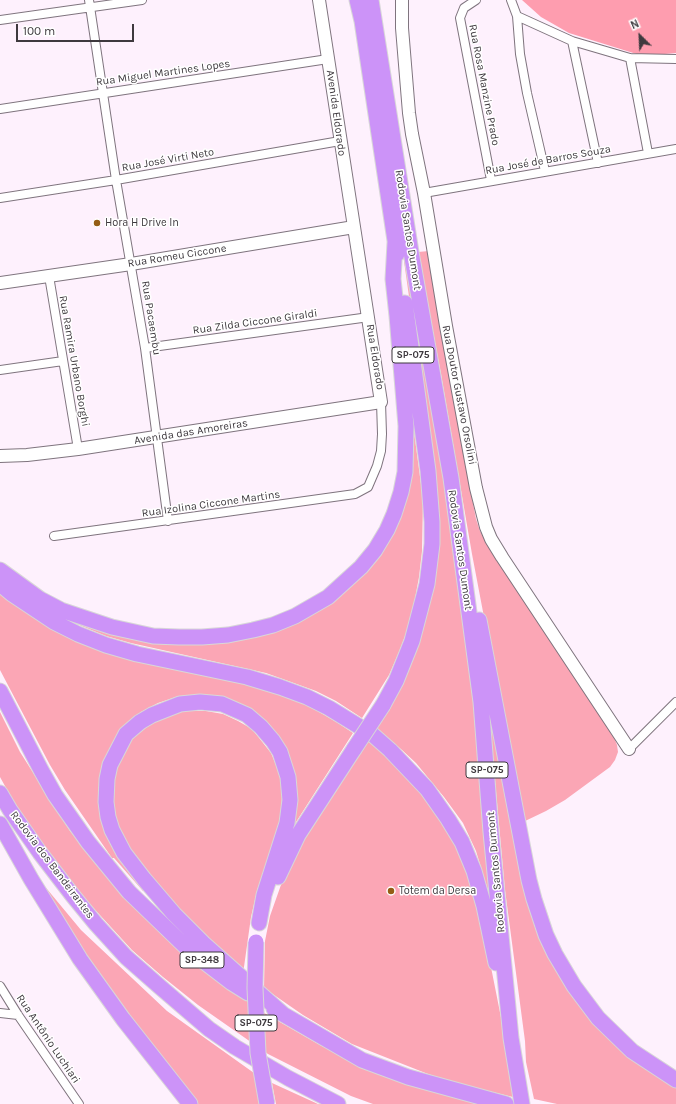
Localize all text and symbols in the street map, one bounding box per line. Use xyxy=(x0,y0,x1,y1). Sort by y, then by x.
scale bar xyxy=(18,16,136,42)
north arrow xyxy=(620,16,660,56)
text: N xyxy=(629,17,641,32)
street label: Rua Rosa Manzine Prado xyxy=(466,23,502,147)
text: 100 m xyxy=(23,24,55,38)
street label: Rua Miguel Martines Lopes xyxy=(95,57,231,89)
street label: Avenida Eldorado xyxy=(323,69,349,157)
street label: Rua José de Barros Souza xyxy=(484,142,612,178)
street label: Rua José Virti Neto xyxy=(121,145,215,175)
street label: Rodovia Santos Dumont xyxy=(392,169,424,291)
place label: Hora H Drive In xyxy=(105,216,179,230)
marker: Hora H Drive In xyxy=(92,218,102,228)
street label: Rua Romeu Ciccone xyxy=(127,242,227,270)
street label: Rua Pacaembu xyxy=(139,280,163,356)
street label: Rua Ramira Urbano Borghi xyxy=(56,294,92,428)
street label: Rua Zilda Ciccone Giraldi xyxy=(192,307,318,337)
street label: Rua Eldorado xyxy=(363,323,387,391)
street label: Rua Doutor Gustavo Orsolini xyxy=(439,324,479,466)
road number: SP-075 xyxy=(392,347,434,363)
street label: Avenida das Amoreiras xyxy=(133,417,249,447)
street label: Rua Izolina Ciccone Martins xyxy=(141,488,281,520)
street label: Rodovia Santos Dumont xyxy=(445,489,475,611)
road number: SP-075 xyxy=(466,762,508,778)
street label: Rodovia dos Bandeirantes xyxy=(7,809,97,921)
street label: Rodovia Santos Dumont xyxy=(484,811,508,933)
place label: Totem da Dersa xyxy=(399,884,476,898)
marker: Totem da Dersa xyxy=(386,886,396,896)
road number: SP-348 xyxy=(180,952,224,968)
street label: Rua Antônio Luchiari xyxy=(13,992,83,1086)
road number: SP-075 xyxy=(235,1015,277,1031)

